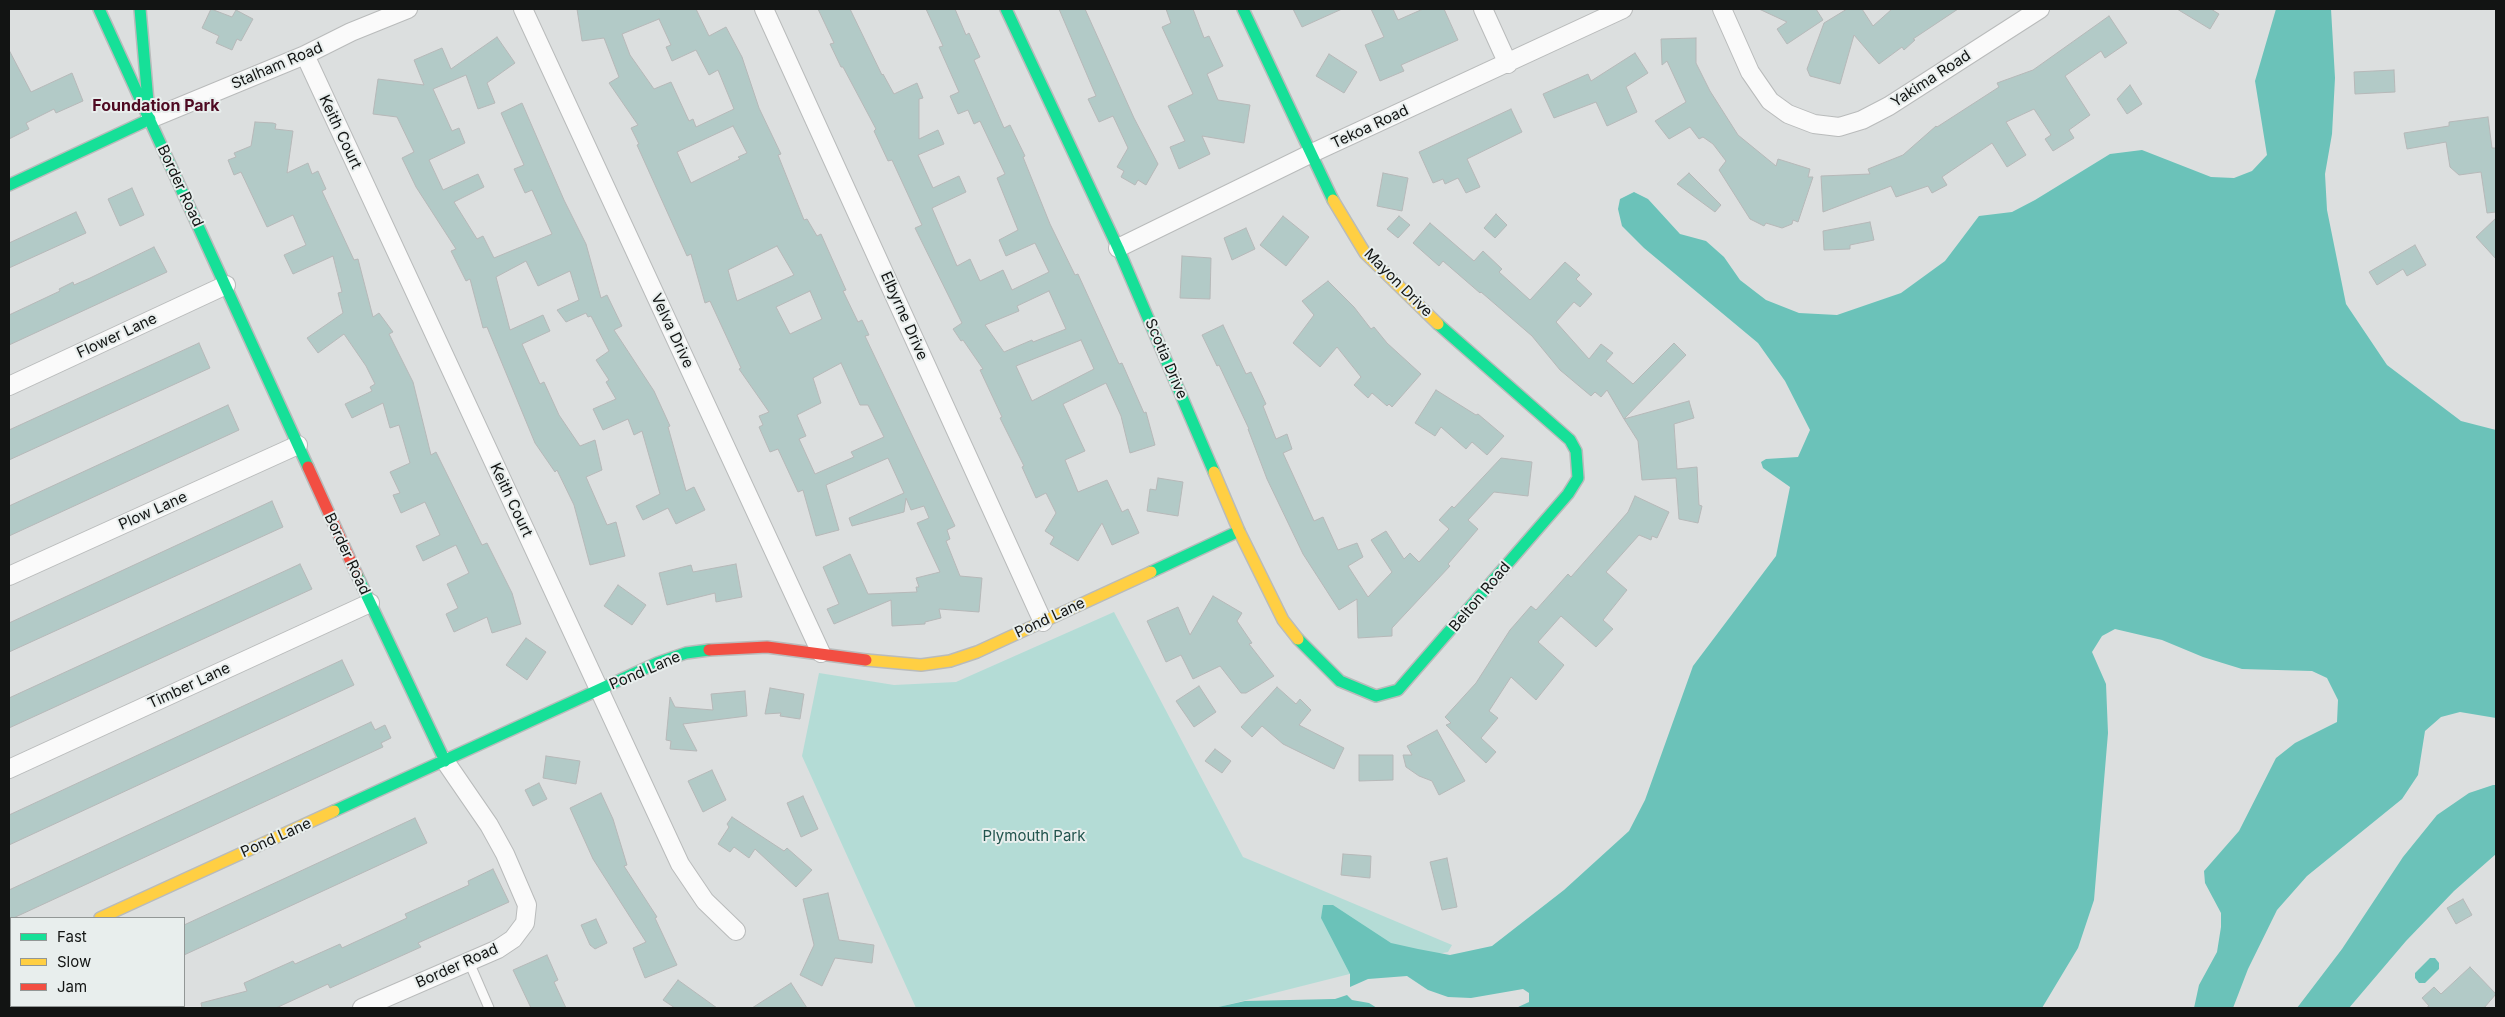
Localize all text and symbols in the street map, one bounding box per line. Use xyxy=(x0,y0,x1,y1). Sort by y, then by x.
street label: Stalham Road xyxy=(229,39,325,93)
street label: Yakima Road xyxy=(1888,47,1974,111)
street label: Keith Court xyxy=(315,92,365,172)
district label: Foundation Park xyxy=(92,96,220,116)
street label: Tekoa Road xyxy=(1329,101,1411,153)
street label: Border Road xyxy=(153,142,207,230)
street label: Mayon Drive xyxy=(1360,245,1436,321)
street label: Elbyrne Drive xyxy=(876,269,932,363)
street label: Velva Drive xyxy=(647,291,697,371)
street label: Flower Lane xyxy=(74,310,160,362)
street label: Scotia Drive xyxy=(1141,316,1191,402)
street label: Keith Court xyxy=(486,460,536,540)
street label: Plow Lane xyxy=(116,488,190,534)
street label: Border Road xyxy=(320,510,374,598)
street label: Belton Road xyxy=(1446,558,1514,636)
street label: Pond Lane xyxy=(1012,594,1088,642)
street label: Pond Lane xyxy=(607,648,683,694)
street label: Timber Lane xyxy=(145,659,233,713)
street label: Pond Lane xyxy=(238,814,314,862)
park label: Plymouth Park xyxy=(983,827,1085,845)
legend xyxy=(10,917,185,1007)
text: Fast xyxy=(57,927,87,946)
street label: Border Road xyxy=(413,940,501,992)
text: Slow xyxy=(57,952,91,971)
text: Jam xyxy=(57,977,87,996)

